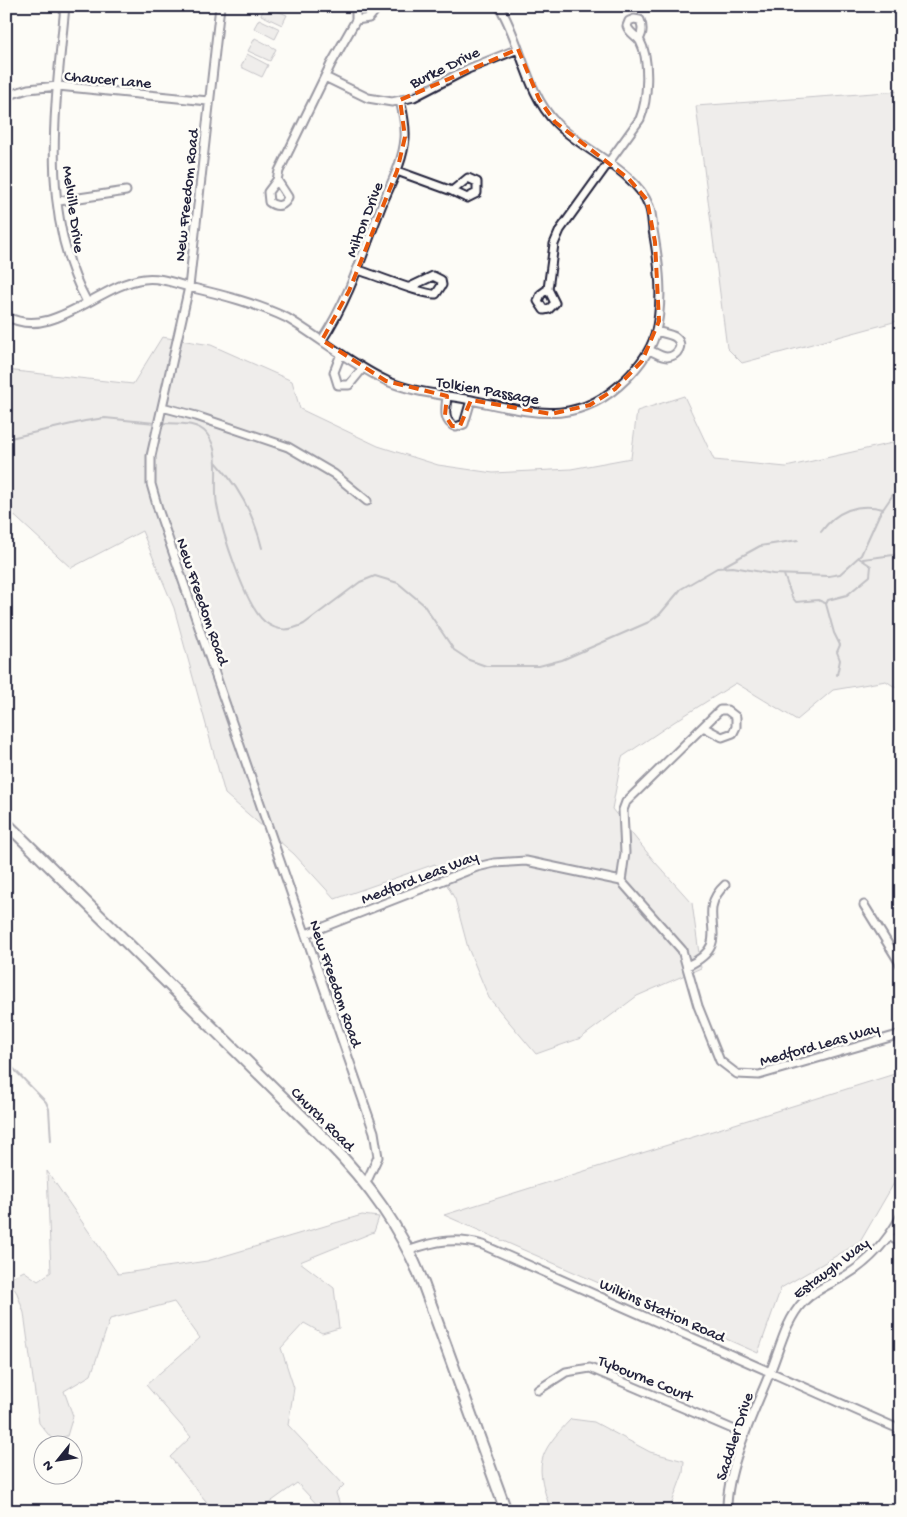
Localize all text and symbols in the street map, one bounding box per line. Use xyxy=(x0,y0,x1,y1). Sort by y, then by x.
street label: Burke Drive xyxy=(407,44,484,95)
street label: Chaucer Lane xyxy=(63,68,153,95)
street label: New Freedom Road xyxy=(172,127,205,263)
street label: Melville Drive xyxy=(56,165,87,255)
street label: Milton Drive xyxy=(343,179,390,261)
street label: Tolkien Passage xyxy=(434,374,541,411)
street label: New Freedom Road xyxy=(170,536,232,670)
street label: Medford Leas Way xyxy=(359,848,482,910)
street label: New Freedom Road xyxy=(303,918,365,1052)
street label: Medford Leas Way xyxy=(758,1020,882,1073)
street label: Church Road xyxy=(285,1084,359,1158)
street label: Estaugh Way xyxy=(790,1235,874,1305)
street label: Wilkins Station Road xyxy=(596,1276,729,1349)
street label: Tybourne Court xyxy=(594,1352,696,1408)
street label: Saddler Drive xyxy=(713,1390,760,1483)
north arrow xyxy=(32,1434,82,1484)
text: N xyxy=(39,1457,59,1473)

